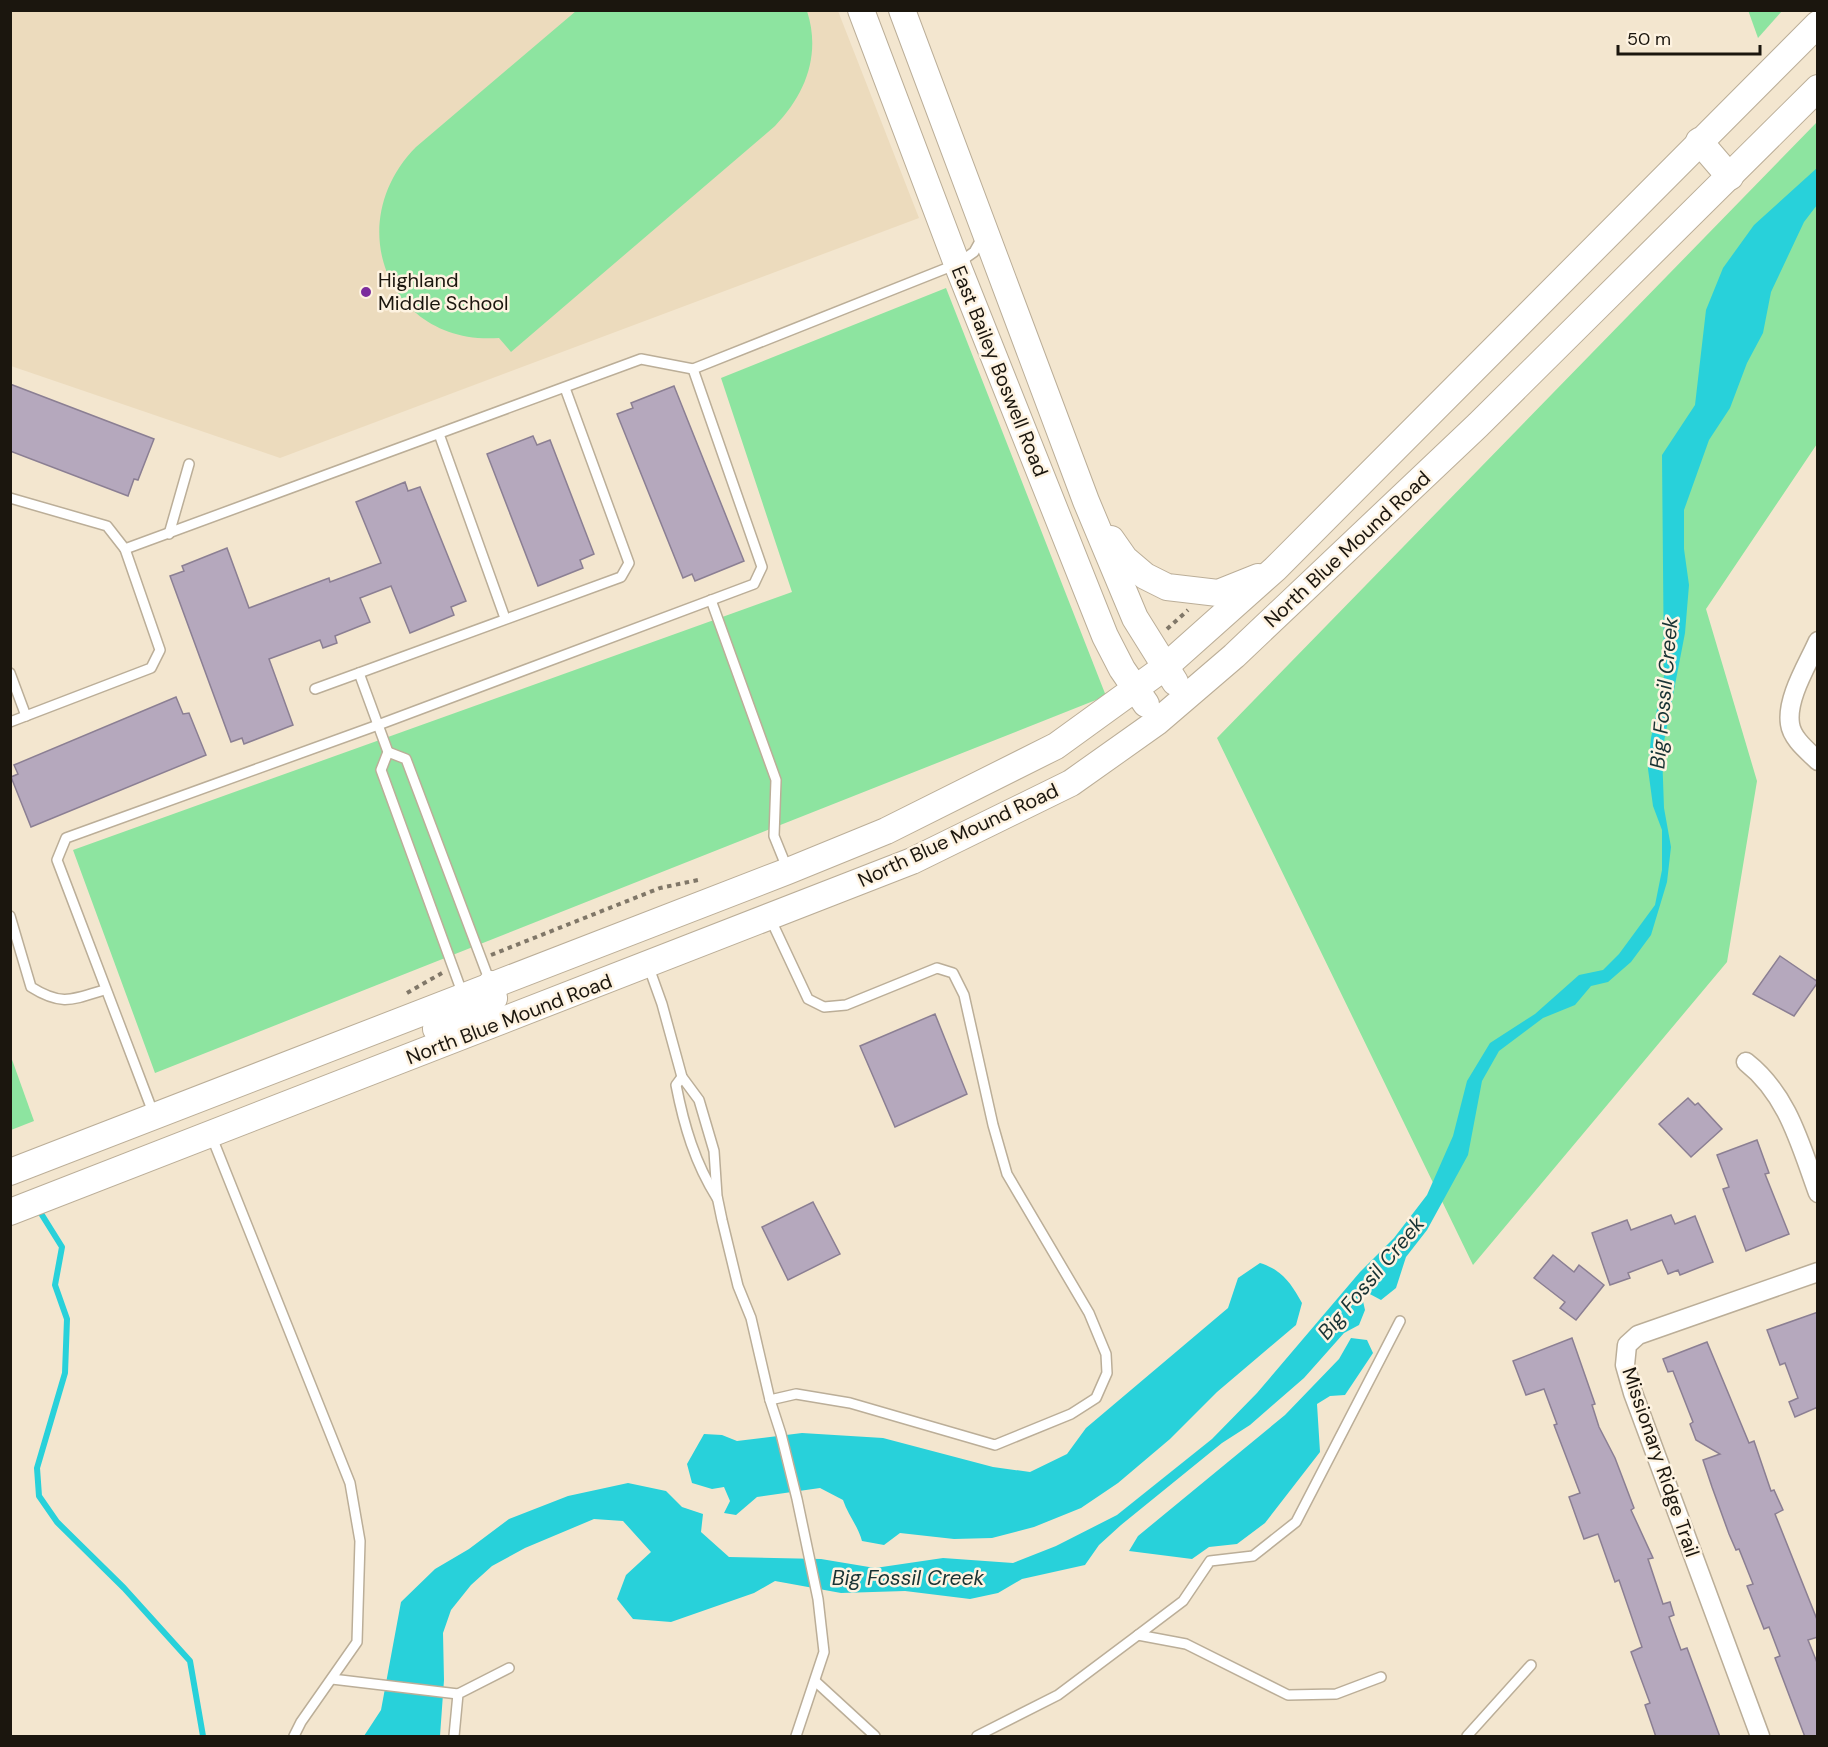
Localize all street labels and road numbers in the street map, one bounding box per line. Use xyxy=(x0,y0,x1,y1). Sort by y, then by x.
street label: East Bailey Boswell Road xyxy=(946,262,1054,480)
street label: North Blue Mound Road xyxy=(1258,465,1436,633)
street label: North Blue Mound Road xyxy=(854,777,1062,893)
street label: North Blue Mound Road xyxy=(402,968,616,1070)
street label: Missionary Ridge Trail xyxy=(1616,1364,1706,1560)

